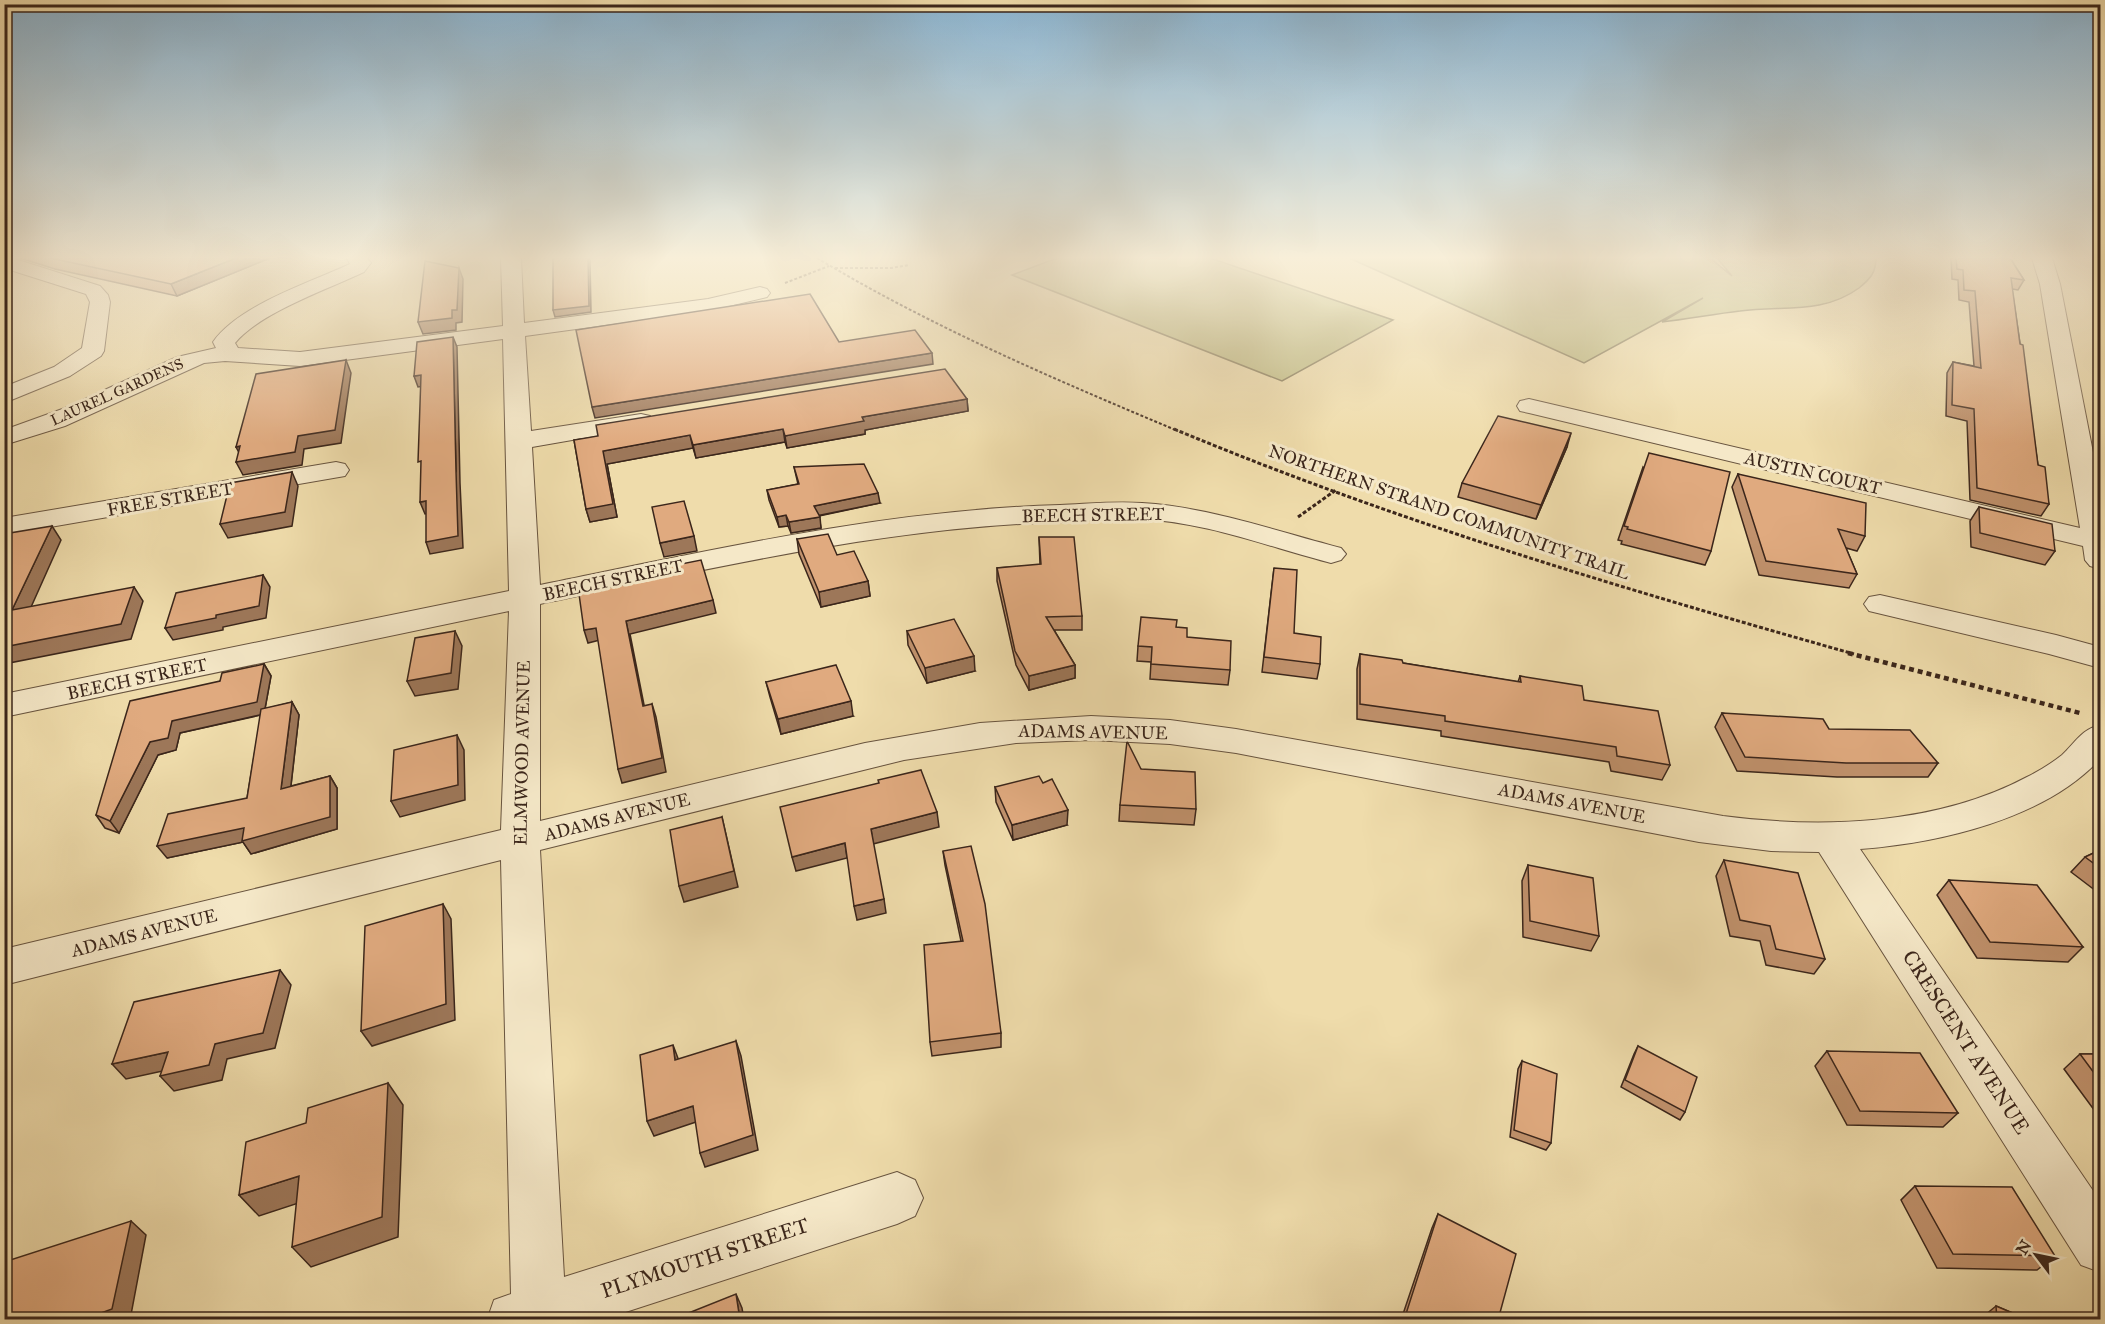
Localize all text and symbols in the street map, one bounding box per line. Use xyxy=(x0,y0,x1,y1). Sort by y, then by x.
street label: LAUREL GARDENS xyxy=(48,355,186,429)
street label: NORTHERN STRAND COMMUNITY TRAIL xyxy=(1266,440,1633,585)
street label: AUSTIN COURT xyxy=(1741,446,1884,499)
street label: FREE STREET xyxy=(105,477,235,521)
street label: BEECH STREET xyxy=(1021,503,1165,527)
street label: BEECH STREET xyxy=(541,554,685,606)
street label: BEECH STREET xyxy=(65,653,209,705)
street label: ELMWOOD AVENUE xyxy=(509,660,535,846)
street label: ADAMS AVENUE xyxy=(1017,720,1168,744)
street label: ADAMS AVENUE xyxy=(1496,778,1648,828)
street label: ADAMS AVENUE xyxy=(541,788,692,846)
street label: ADAMS AVENUE xyxy=(68,904,219,962)
street label: CRESCENT AVENUE xyxy=(1897,945,2035,1139)
street label: PLYMOUTH STREET xyxy=(598,1212,812,1304)
north arrow xyxy=(2006,1225,2066,1285)
text: N xyxy=(2012,1236,2036,1258)

